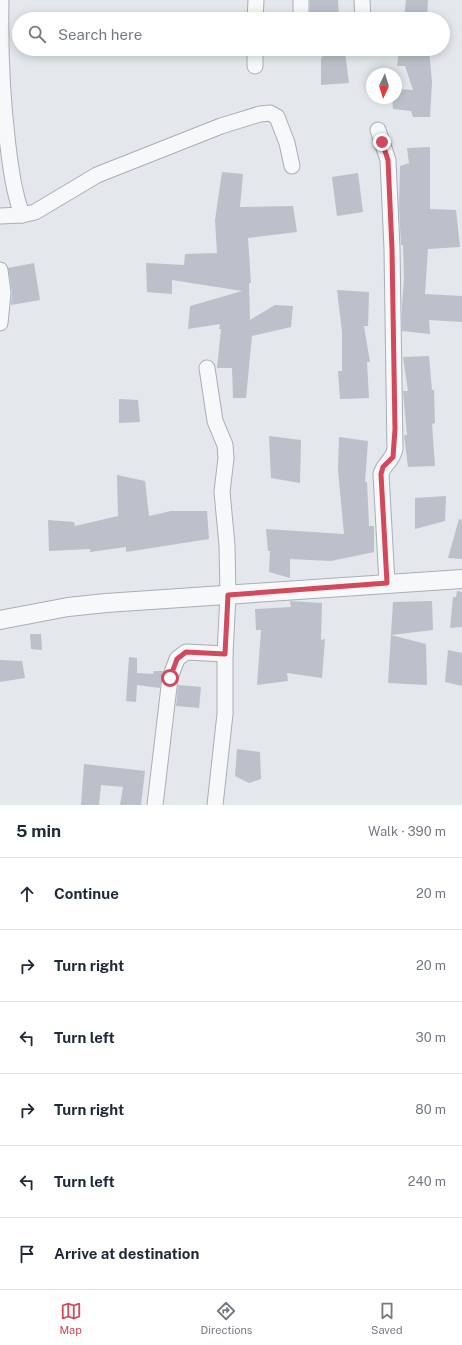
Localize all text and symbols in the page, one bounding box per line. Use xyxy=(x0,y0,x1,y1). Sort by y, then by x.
search box xyxy=(12,12,450,56)
icon: search xyxy=(26,23,48,45)
text: Search here xyxy=(58,26,142,43)
north arrow xyxy=(366,68,402,104)
route end xyxy=(373,133,391,151)
route start xyxy=(161,669,179,687)
text: 5 min xyxy=(16,821,61,841)
text: Walk · 390 m xyxy=(368,824,446,839)
icon: ahead xyxy=(16,883,38,905)
text: Continue xyxy=(54,885,119,902)
text: 20 m xyxy=(416,886,446,901)
icon: right xyxy=(16,955,38,977)
text: Turn right xyxy=(54,957,124,974)
text: 20 m xyxy=(416,958,446,973)
icon: left xyxy=(16,1027,38,1049)
text: Turn left xyxy=(54,1029,115,1046)
text: 30 m xyxy=(416,1030,446,1045)
icon: right xyxy=(16,1099,38,1121)
text: Turn right xyxy=(54,1101,124,1118)
text: 80 m xyxy=(415,1102,446,1117)
icon: left xyxy=(16,1171,38,1193)
text: Turn left xyxy=(54,1173,115,1190)
text: 240 m xyxy=(408,1174,446,1189)
icon: arrive xyxy=(16,1243,38,1265)
text: Arrive at destination xyxy=(54,1245,199,1262)
tab: Map xyxy=(59,1300,82,1336)
tab: Directions xyxy=(201,1300,252,1336)
tab: Saved xyxy=(371,1300,403,1336)

